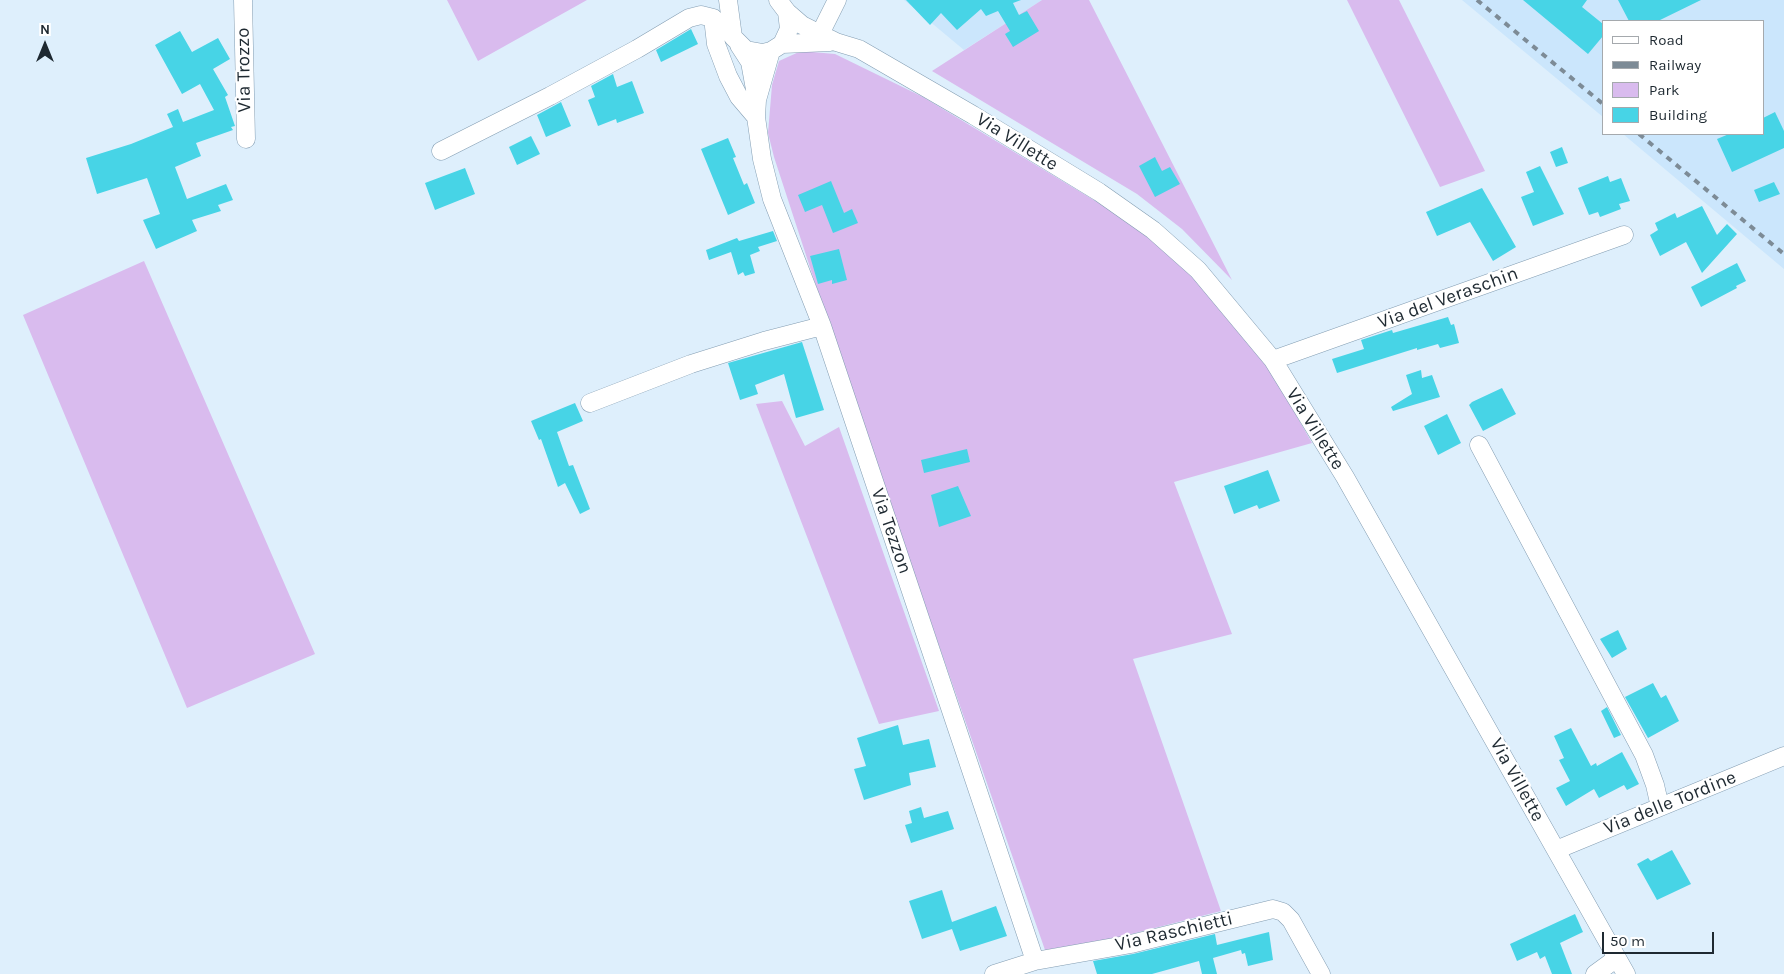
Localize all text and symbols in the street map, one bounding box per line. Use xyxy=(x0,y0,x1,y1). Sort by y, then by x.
north arrow xyxy=(20,20,70,70)
legend xyxy=(1602,20,1764,135)
text: N xyxy=(40,21,50,38)
street label: Via Trozzo xyxy=(232,27,256,113)
text: Road xyxy=(1649,31,1684,49)
text: Railway xyxy=(1649,56,1701,74)
text: Park xyxy=(1649,81,1679,99)
text: Building xyxy=(1649,106,1707,124)
street label: Via Villette xyxy=(972,108,1062,176)
street label: Via del Veraschin xyxy=(1375,262,1521,334)
street label: Via Villette xyxy=(1281,384,1349,474)
street label: Via Tezzon xyxy=(866,485,916,577)
street label: Via Villette xyxy=(1485,734,1549,826)
street label: Via delle Tordine xyxy=(1601,766,1739,840)
street label: Via Raschietti xyxy=(1113,907,1235,957)
scale bar xyxy=(1604,922,1716,954)
text: 50 m xyxy=(1610,932,1645,950)

